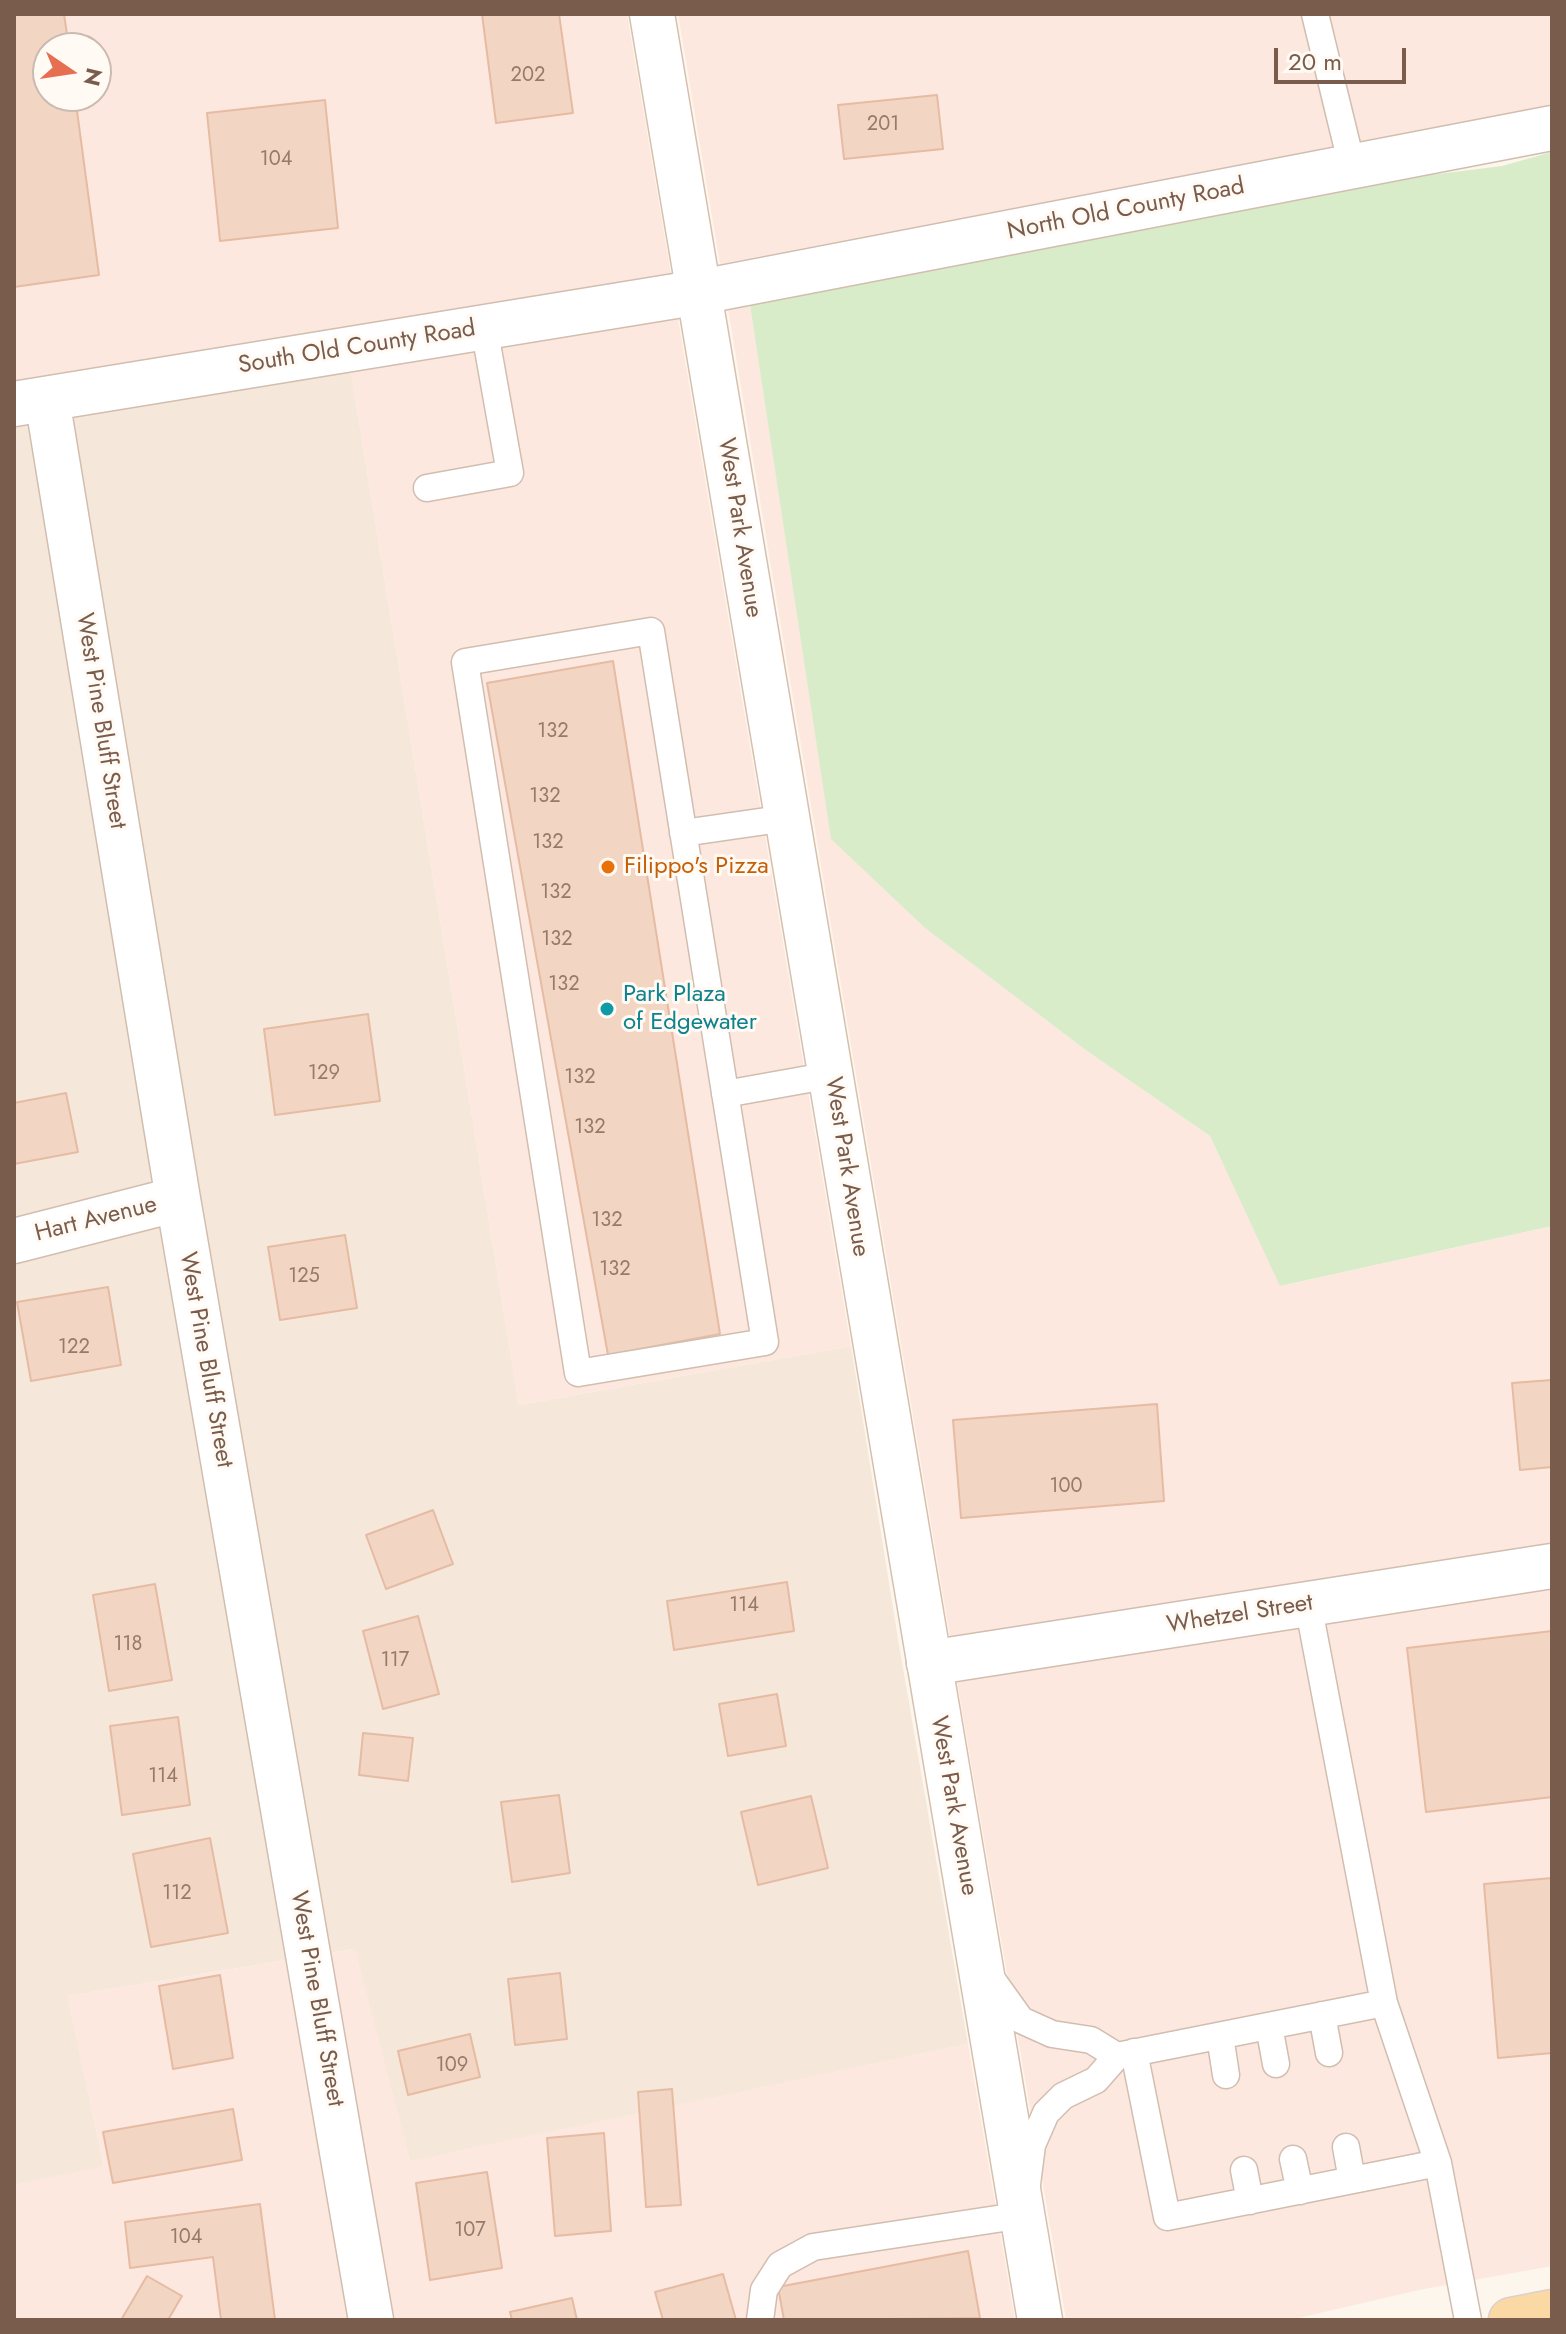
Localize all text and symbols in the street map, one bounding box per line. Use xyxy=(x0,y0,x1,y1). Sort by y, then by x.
north arrow xyxy=(32,32,112,112)
scale bar xyxy=(1278,32,1410,82)
text: 20 m xyxy=(1288,44,1342,79)
house number: 202 xyxy=(511,64,545,88)
text: N xyxy=(76,65,111,89)
house number: 201 xyxy=(867,113,899,137)
house number: 104 xyxy=(260,148,292,172)
street label: North Old County Road xyxy=(1005,173,1247,247)
street label: South Old County Road xyxy=(236,315,478,381)
street label: West Park Avenue xyxy=(711,436,767,620)
street label: West Pine Bluff Street xyxy=(69,611,131,831)
house number: 132 xyxy=(537,720,569,744)
house number: 132 xyxy=(529,785,561,809)
house number: 132 xyxy=(532,831,564,855)
place label: Filippo's Pizza xyxy=(624,853,769,881)
marker: Filippo's Pizza xyxy=(599,858,617,876)
house number: 132 xyxy=(540,881,572,905)
house number: 132 xyxy=(541,928,573,952)
house number: 132 xyxy=(548,973,580,997)
place label: Park Plaza of Edgewater xyxy=(623,981,757,1037)
marker: Park Plaza of Edgewater xyxy=(598,1000,616,1018)
house number: 129 xyxy=(308,1062,340,1086)
house number: 132 xyxy=(564,1066,596,1090)
street label: West Park Avenue xyxy=(818,1075,874,1259)
house number: 132 xyxy=(574,1116,606,1140)
street label: Hart Avenue xyxy=(32,1191,160,1249)
house number: 132 xyxy=(591,1209,623,1233)
street label: West Pine Bluff Street xyxy=(172,1250,238,1470)
house number: 132 xyxy=(599,1258,631,1282)
house number: 125 xyxy=(288,1265,320,1289)
house number: 122 xyxy=(58,1336,90,1360)
house number: 100 xyxy=(1050,1475,1082,1499)
street label: Whetzel Street xyxy=(1165,1589,1315,1641)
house number: 114 xyxy=(729,1594,759,1618)
house number: 118 xyxy=(114,1633,142,1657)
house number: 117 xyxy=(381,1649,409,1673)
street label: West Park Avenue xyxy=(923,1714,983,1898)
house number: 114 xyxy=(148,1765,178,1789)
house number: 112 xyxy=(162,1882,192,1906)
street label: West Pine Bluff Street xyxy=(283,1889,349,2109)
house number: 109 xyxy=(436,2054,468,2078)
house number: 107 xyxy=(454,2219,486,2243)
house number: 104 xyxy=(170,2226,202,2250)

